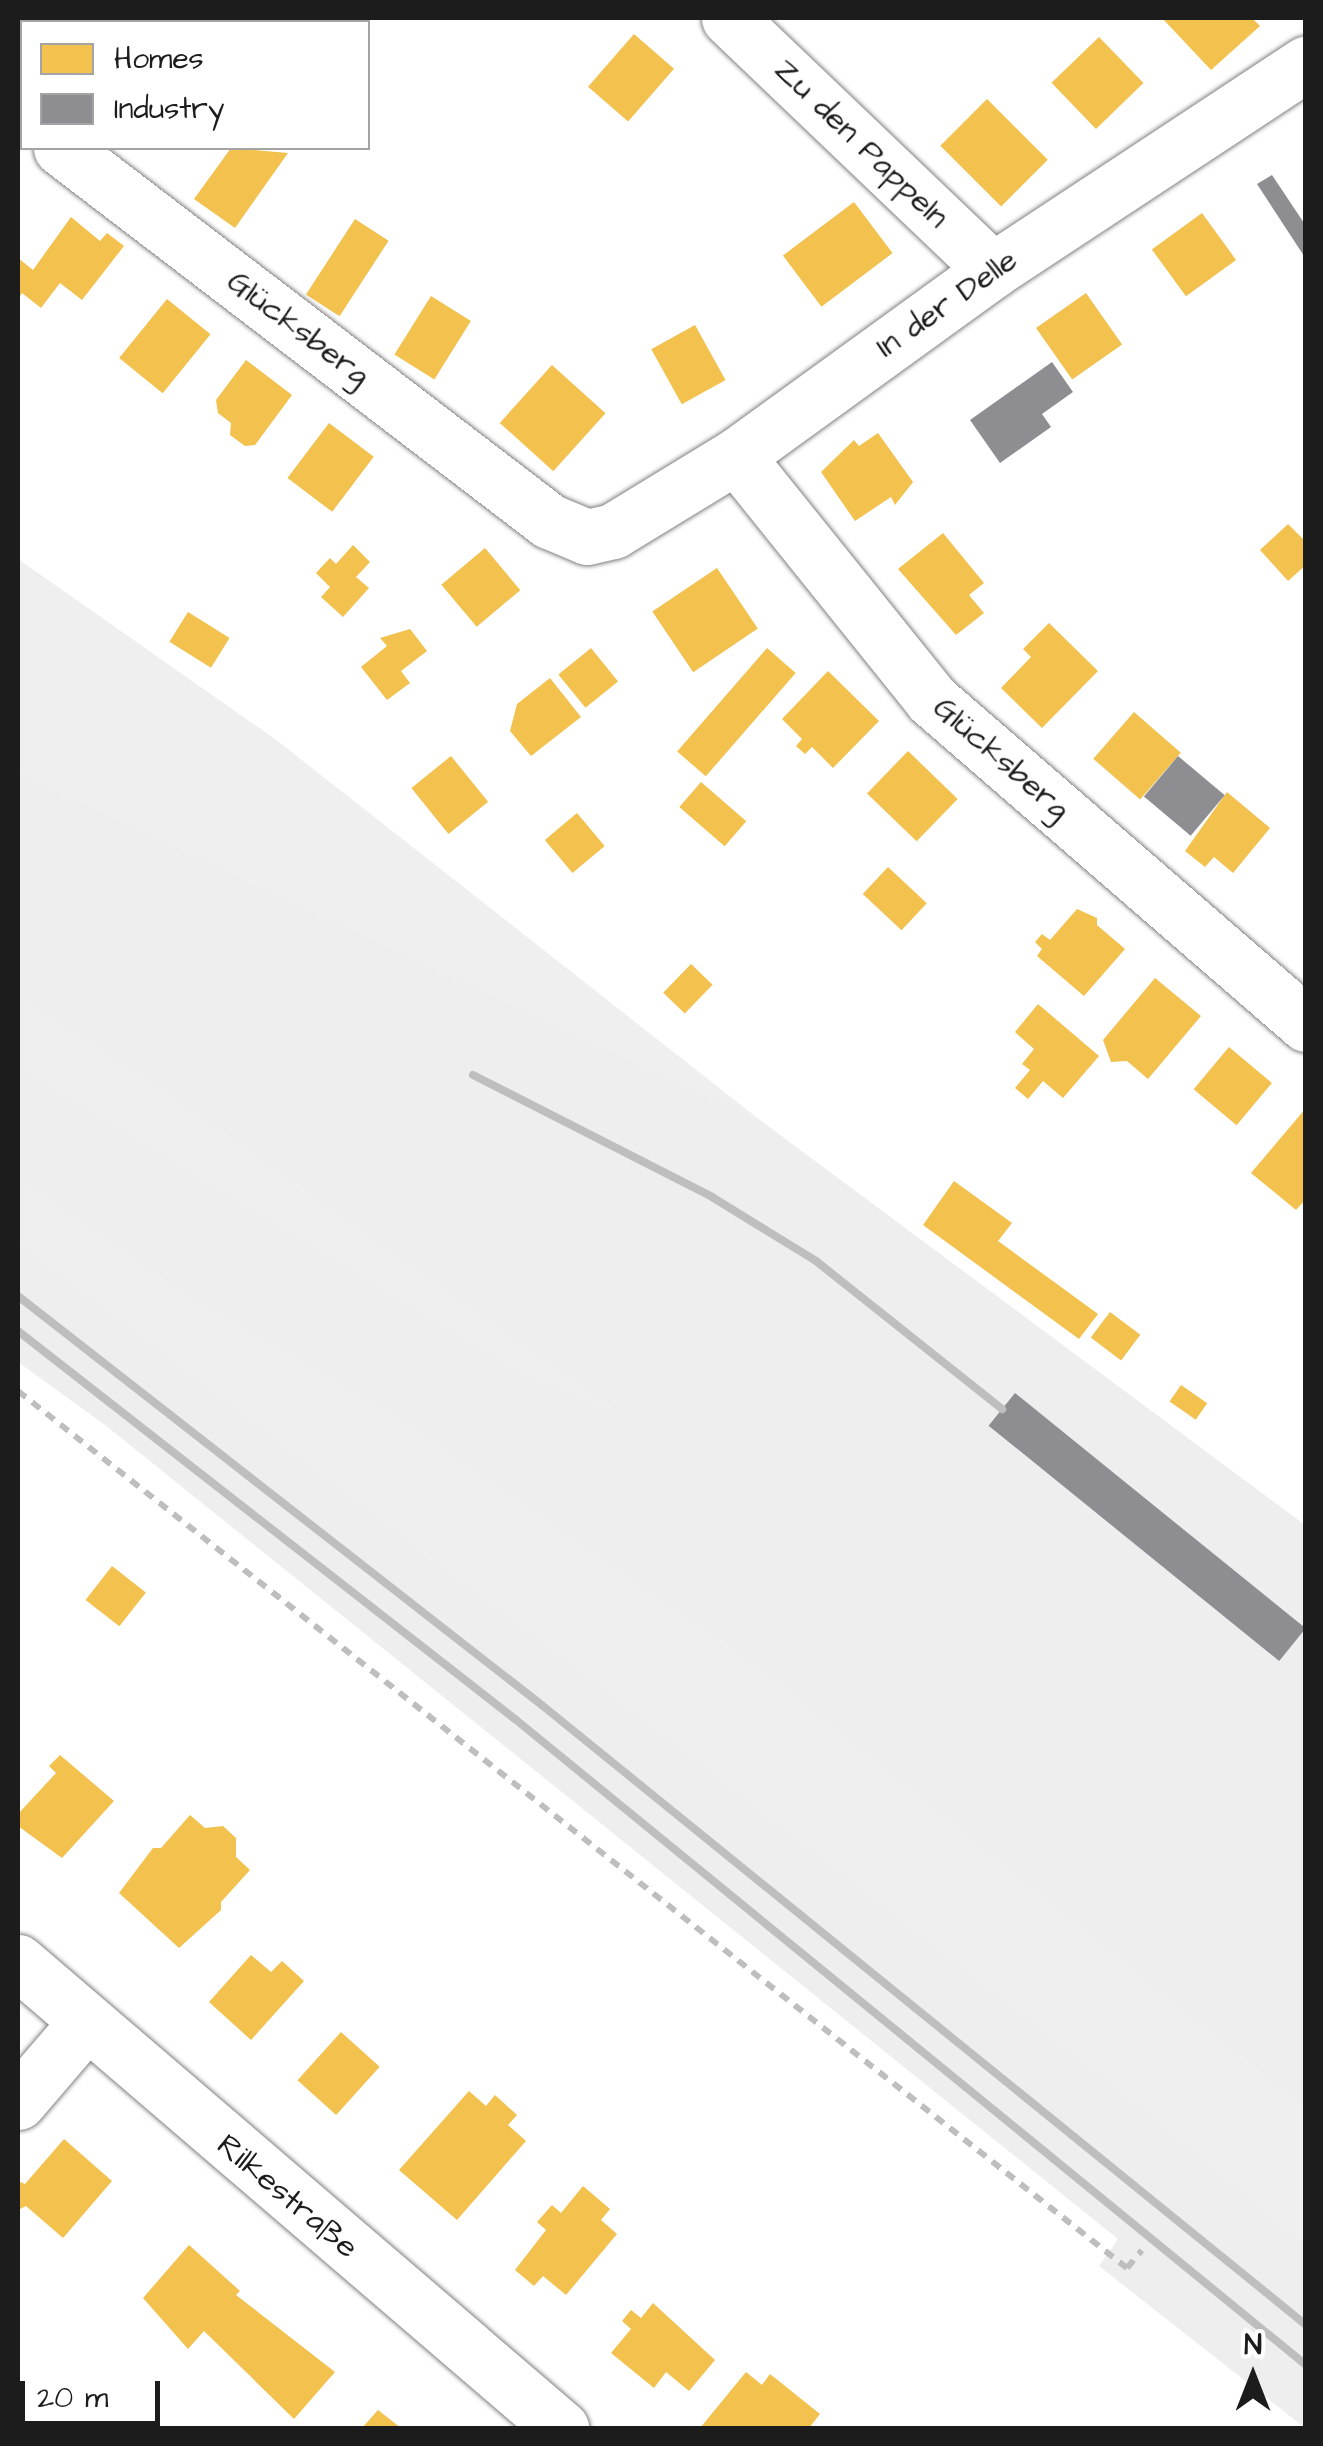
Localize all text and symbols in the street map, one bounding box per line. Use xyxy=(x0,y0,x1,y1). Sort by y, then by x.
legend xyxy=(20,20,370,150)
text: Homes xyxy=(114,38,204,80)
street label: Zu den Pappeln xyxy=(766,51,956,237)
text: Industry xyxy=(114,88,224,130)
street label: In der Delle xyxy=(869,241,1025,367)
street label: Glücksberg xyxy=(219,263,377,395)
street label: Glücksberg xyxy=(925,689,1077,829)
street label: Rilkestraße xyxy=(209,2127,365,2267)
north arrow xyxy=(1203,2326,1303,2426)
text: N xyxy=(1244,2326,1262,2365)
scale bar xyxy=(25,2361,165,2423)
text: 20 m xyxy=(37,2377,108,2419)

